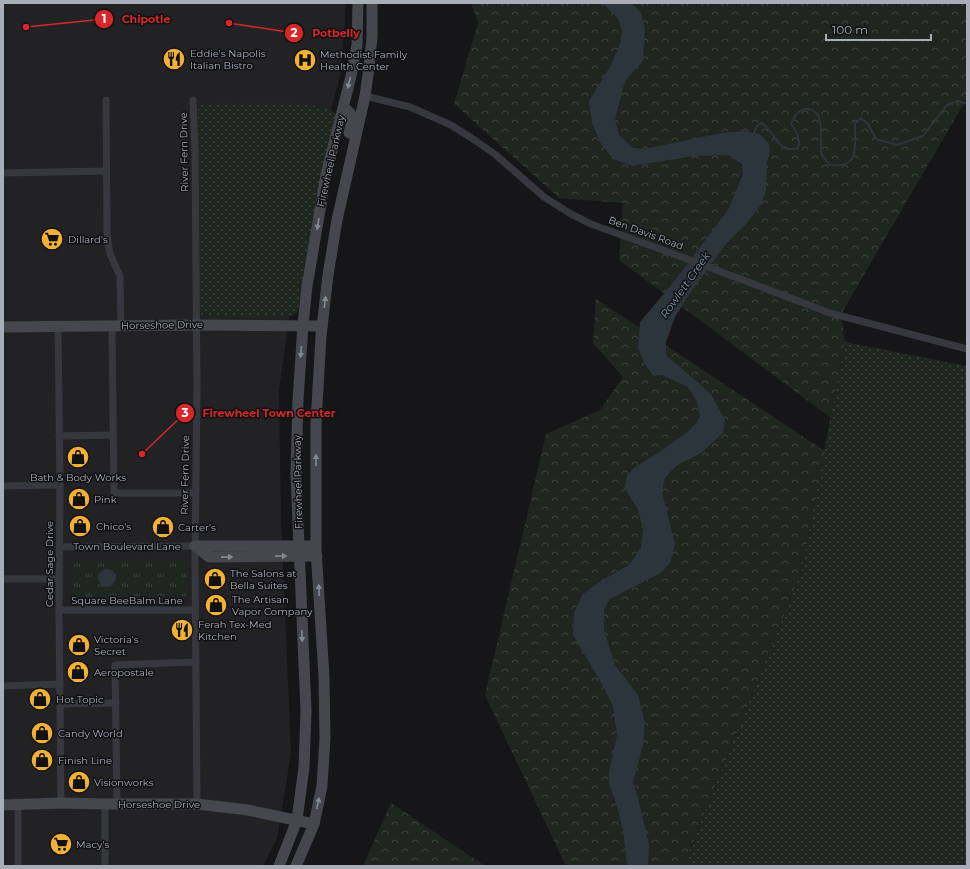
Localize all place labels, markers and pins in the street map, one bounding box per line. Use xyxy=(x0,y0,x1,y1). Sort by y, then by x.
callout: Chipotle xyxy=(94,8,178,31)
callout: Potbelly xyxy=(284,21,368,44)
restaurant icon: Eddie's Napolis Italian Bistro xyxy=(161,46,187,72)
place label: Eddie's Napolis Italian Bistro xyxy=(190,47,266,72)
hospital icon: Methodist Family Health Center xyxy=(292,47,318,73)
place label: Methodist Family Health Center xyxy=(320,48,408,73)
supermarket icon: Dillard's xyxy=(39,226,65,252)
place label: Dillard's xyxy=(68,233,108,246)
callout: Firewheel Town Center xyxy=(175,401,344,424)
shop icon: Bath & Body Works xyxy=(65,444,91,470)
place label: Bath & Body Works xyxy=(30,471,126,484)
shop icon: Pink xyxy=(66,486,92,512)
place label: Pink xyxy=(94,493,117,506)
shop icon: Chico's xyxy=(67,513,93,539)
shop icon: Carter's xyxy=(150,514,176,540)
place label: Chico's xyxy=(96,520,131,533)
place label: Carter's xyxy=(178,521,216,534)
shop icon: The Salons at Bella Suites xyxy=(202,566,228,592)
place label: The Salons at Bella Suites xyxy=(230,567,296,592)
shop icon: The Artisan Vapor Company xyxy=(203,592,229,618)
place label: The Artisan Vapor Company xyxy=(232,593,313,618)
restaurant icon: Ferah Tex-Med Kitchen xyxy=(169,617,195,643)
place label: Ferah Tex-Med Kitchen xyxy=(198,618,271,643)
shop icon: Victoria's Secret xyxy=(66,632,92,658)
place label: Victoria's Secret xyxy=(94,633,139,658)
shop icon: Aeropostale xyxy=(65,659,91,685)
place label: Aeropostale xyxy=(94,666,154,679)
shop icon: Hot Topic xyxy=(27,686,53,712)
place label: Hot Topic xyxy=(56,693,104,706)
shop icon: Candy World xyxy=(29,720,55,746)
place label: Candy World xyxy=(58,727,123,740)
shop icon: Finish Line xyxy=(29,747,55,773)
place label: Finish Line xyxy=(58,754,112,767)
shop icon: Visionworks xyxy=(66,769,92,795)
place label: Visionworks xyxy=(94,776,154,789)
supermarket icon: Macy's xyxy=(48,831,74,857)
place label: Macy's xyxy=(76,838,109,851)

